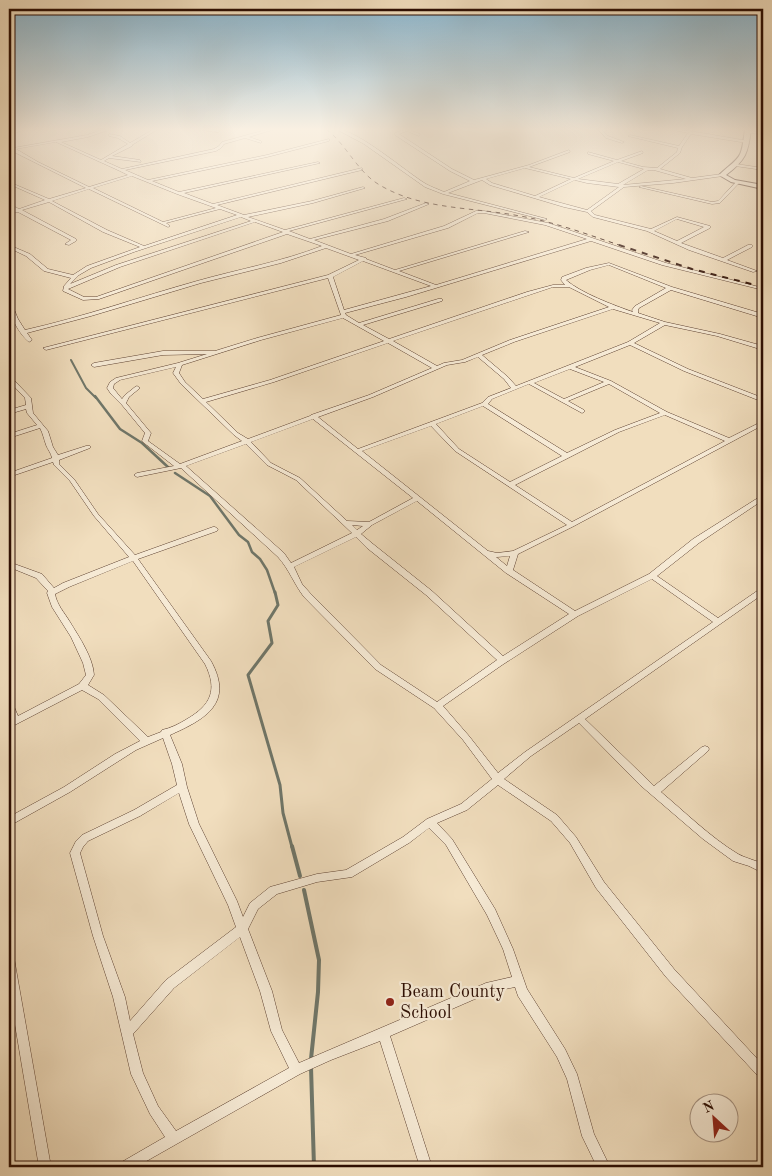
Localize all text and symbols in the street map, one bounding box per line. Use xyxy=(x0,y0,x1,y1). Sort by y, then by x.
place label: Beam County School xyxy=(400,983,506,1022)
marker: Beam County School xyxy=(384,996,396,1008)
north arrow xyxy=(690,1094,740,1144)
text: N xyxy=(701,1098,717,1116)

